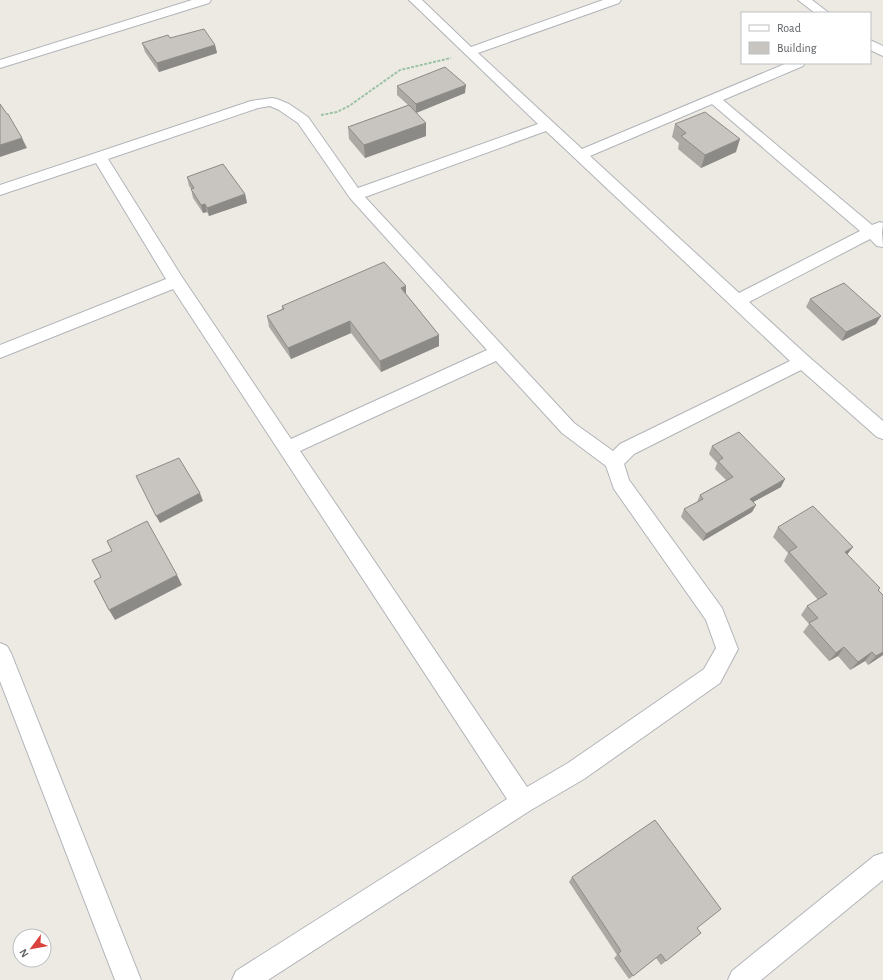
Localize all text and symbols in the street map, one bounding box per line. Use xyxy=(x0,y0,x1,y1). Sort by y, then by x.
legend xyxy=(741,12,871,64)
text: Road xyxy=(777,22,801,34)
text: Building xyxy=(777,42,817,54)
north arrow xyxy=(12,928,52,968)
text: N xyxy=(17,947,31,959)

